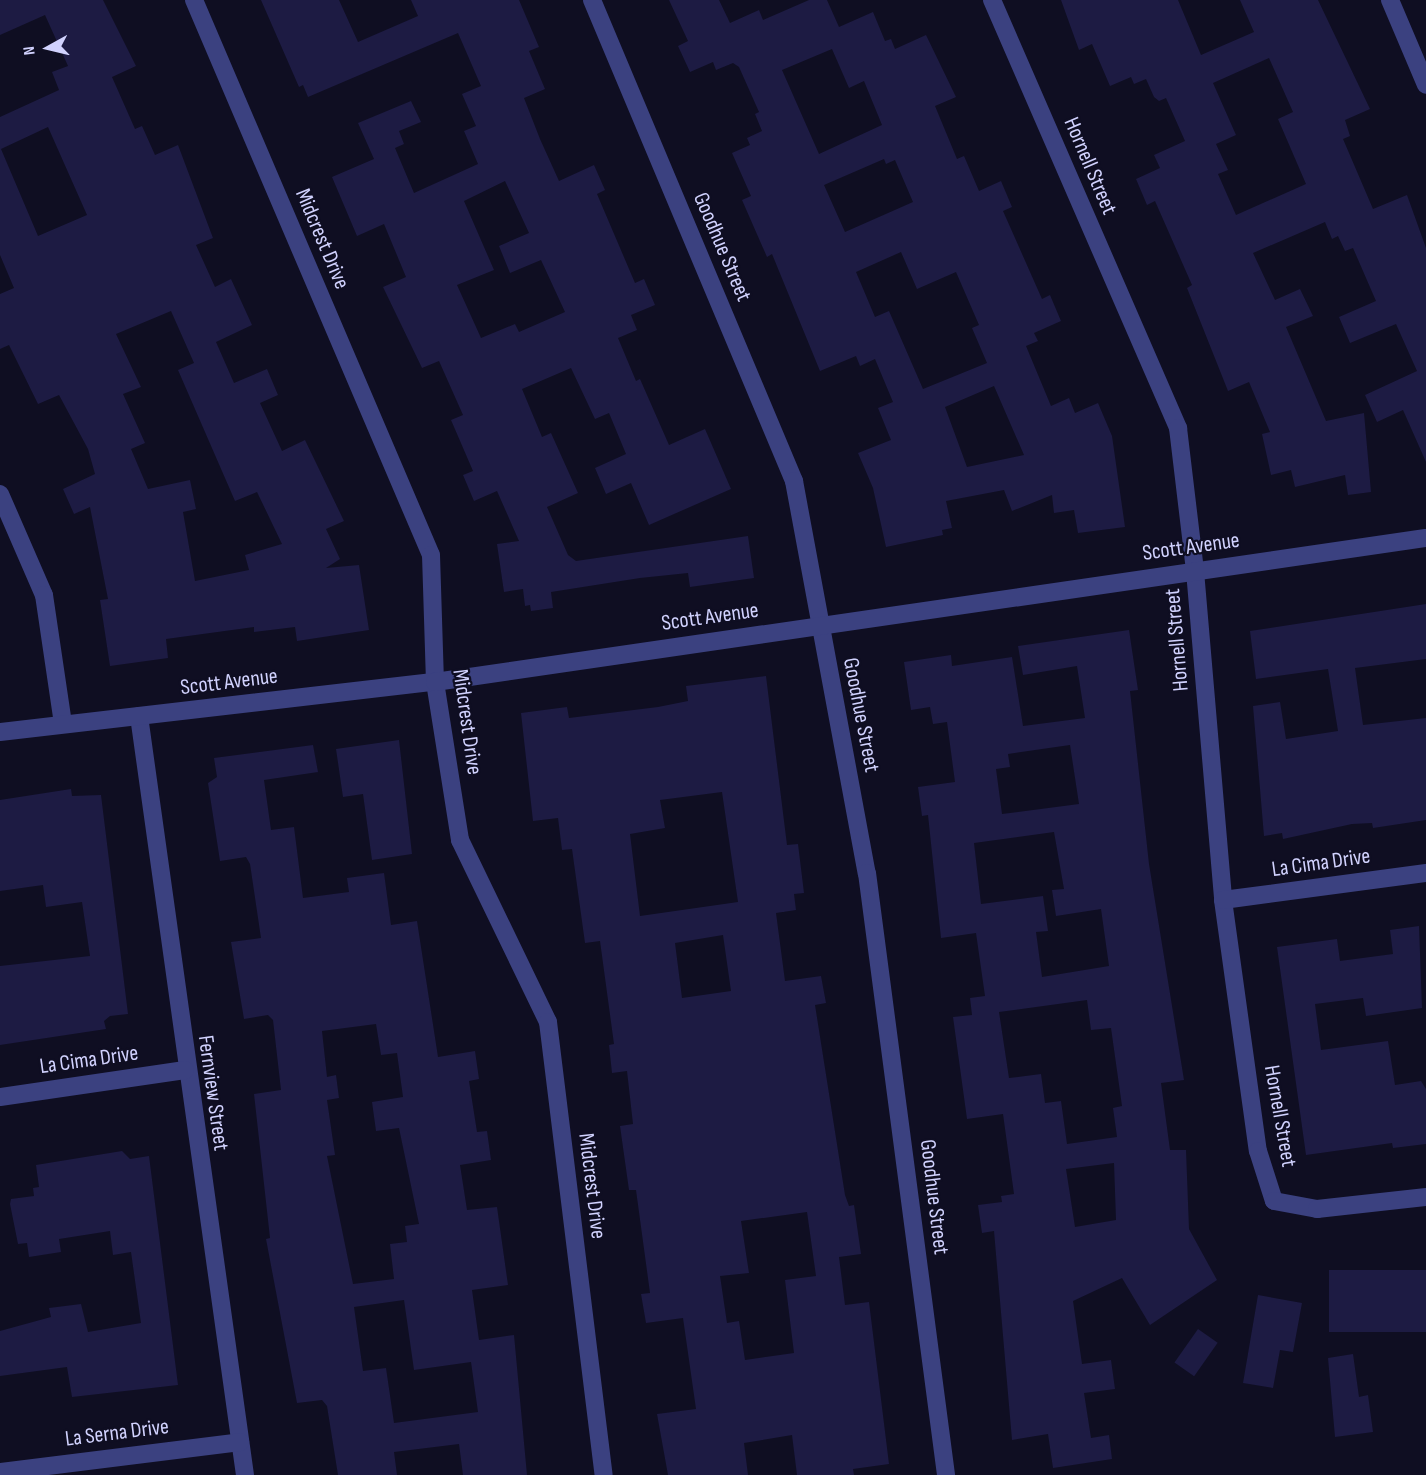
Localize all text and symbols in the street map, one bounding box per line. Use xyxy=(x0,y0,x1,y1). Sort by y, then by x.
north arrow xyxy=(18,18,78,78)
text: N xyxy=(20,45,40,56)
street label: Hornell Street xyxy=(1058,113,1122,219)
street label: Midcrest Drive xyxy=(289,185,355,293)
street label: Goodhue Street xyxy=(687,189,757,305)
street label: Scott Avenue xyxy=(1141,527,1241,567)
street label: Hornell Street xyxy=(1159,588,1195,692)
street label: Scott Avenue xyxy=(660,597,760,637)
street label: Goodhue Street xyxy=(837,656,885,774)
street label: Scott Avenue xyxy=(179,663,279,701)
street label: Midcrest Drive xyxy=(447,668,487,776)
street label: La Cima Drive xyxy=(1270,843,1372,883)
street label: Fernview Street xyxy=(192,1034,234,1152)
street label: La Cima Drive xyxy=(38,1040,140,1080)
street label: Hornell Street xyxy=(1258,1063,1302,1169)
street label: Midcrest Drive xyxy=(572,1132,612,1240)
street label: Goodhue Street xyxy=(914,1138,954,1256)
street label: La Serna Drive xyxy=(64,1414,170,1452)

